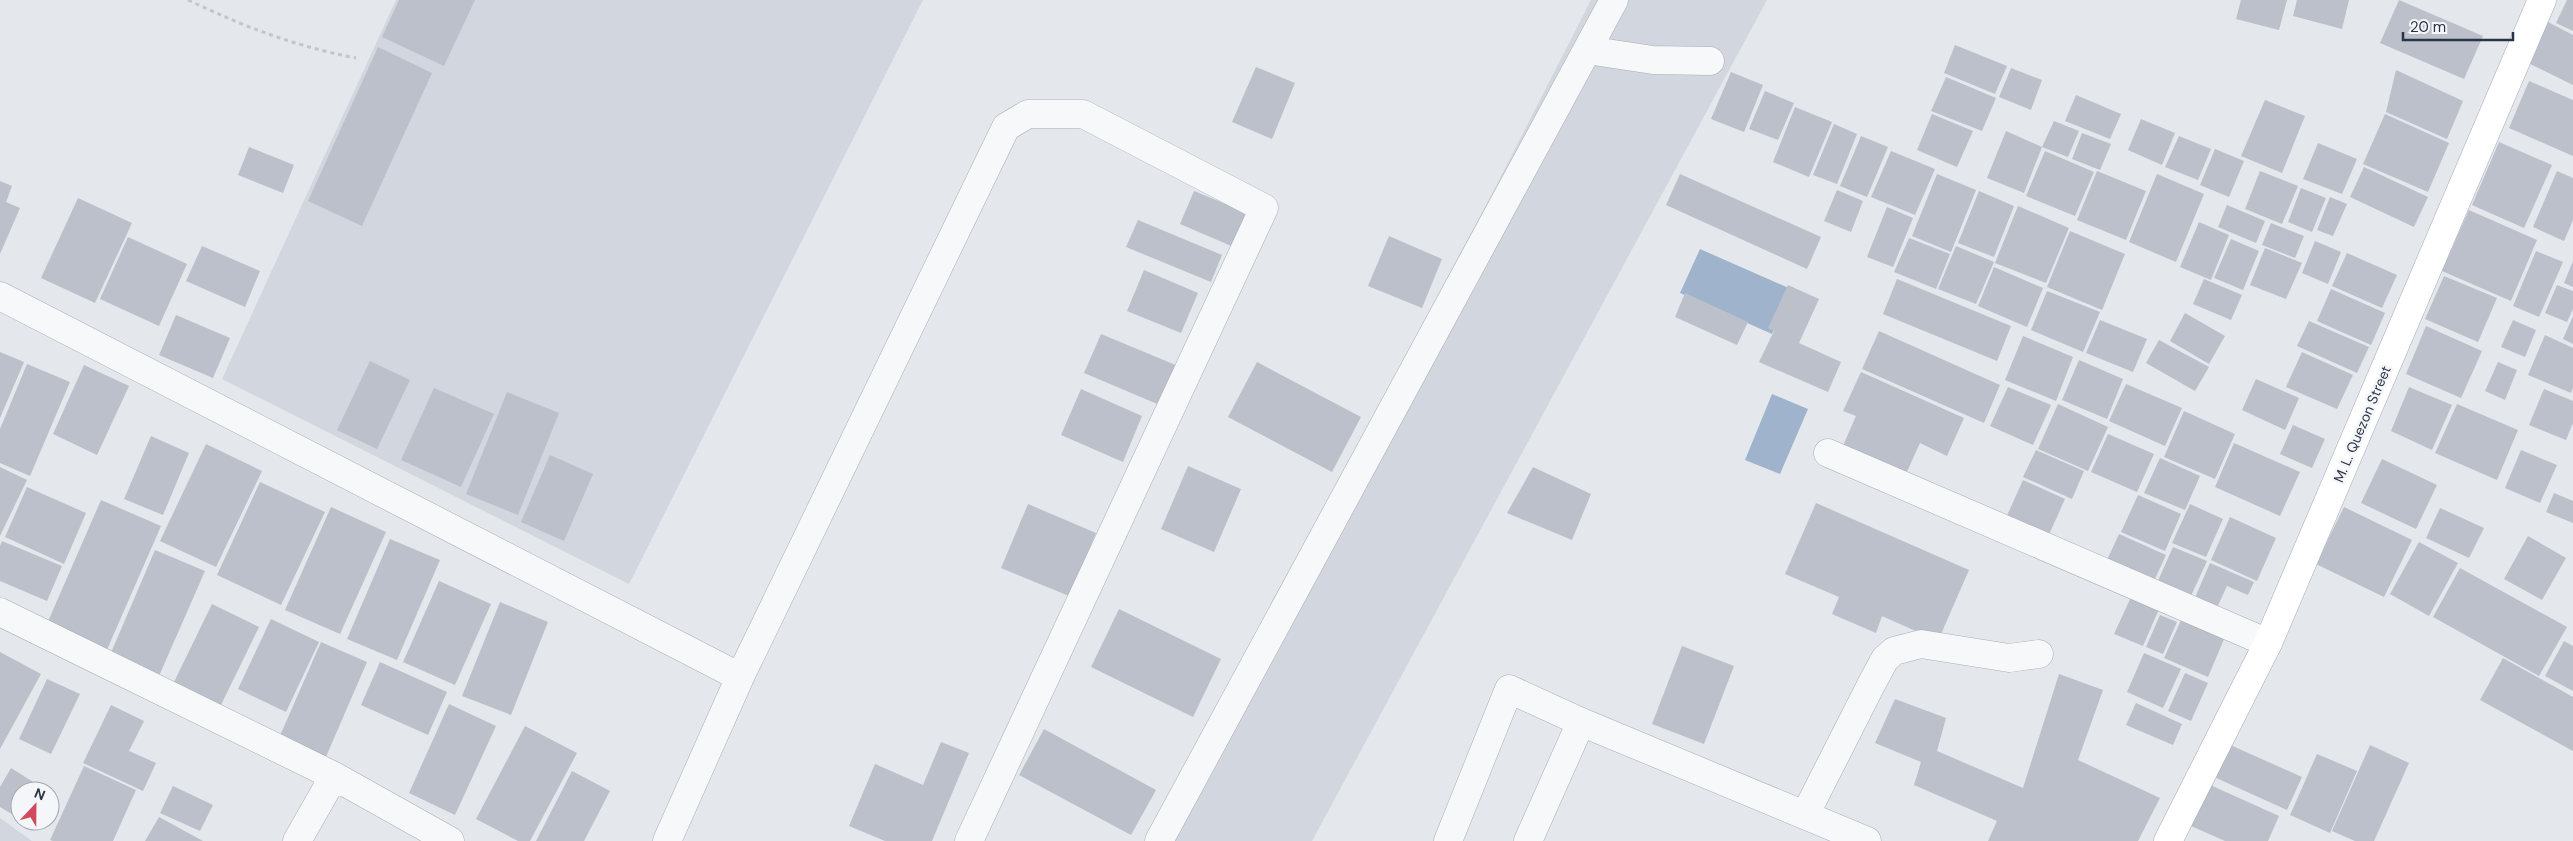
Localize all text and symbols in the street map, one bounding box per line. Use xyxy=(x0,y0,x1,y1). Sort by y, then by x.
scale bar xyxy=(2403,10,2513,42)
text: 20 m xyxy=(2410,17,2446,37)
street label: M. L. Quezon Street xyxy=(2329,363,2395,485)
north arrow xyxy=(10,781,60,831)
text: N xyxy=(32,784,48,804)

